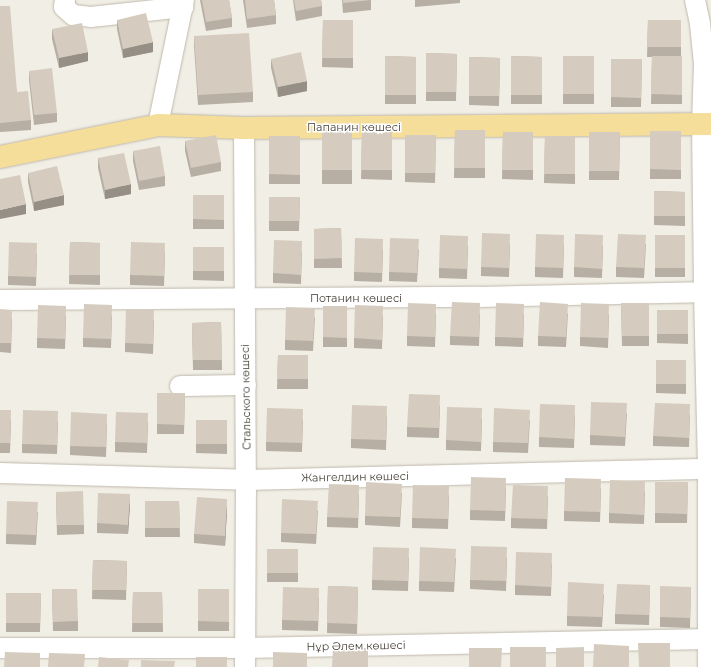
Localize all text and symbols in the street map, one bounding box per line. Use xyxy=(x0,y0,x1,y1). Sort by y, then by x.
street label: Папанин көшесі xyxy=(307,120,401,134)
street label: Потанин көшесі xyxy=(310,291,402,305)
street label: Стальского көшесі xyxy=(238,344,254,450)
street label: Жангелдин көшесі xyxy=(301,469,409,485)
street label: Нұр Әлем көшесі xyxy=(306,639,406,653)

